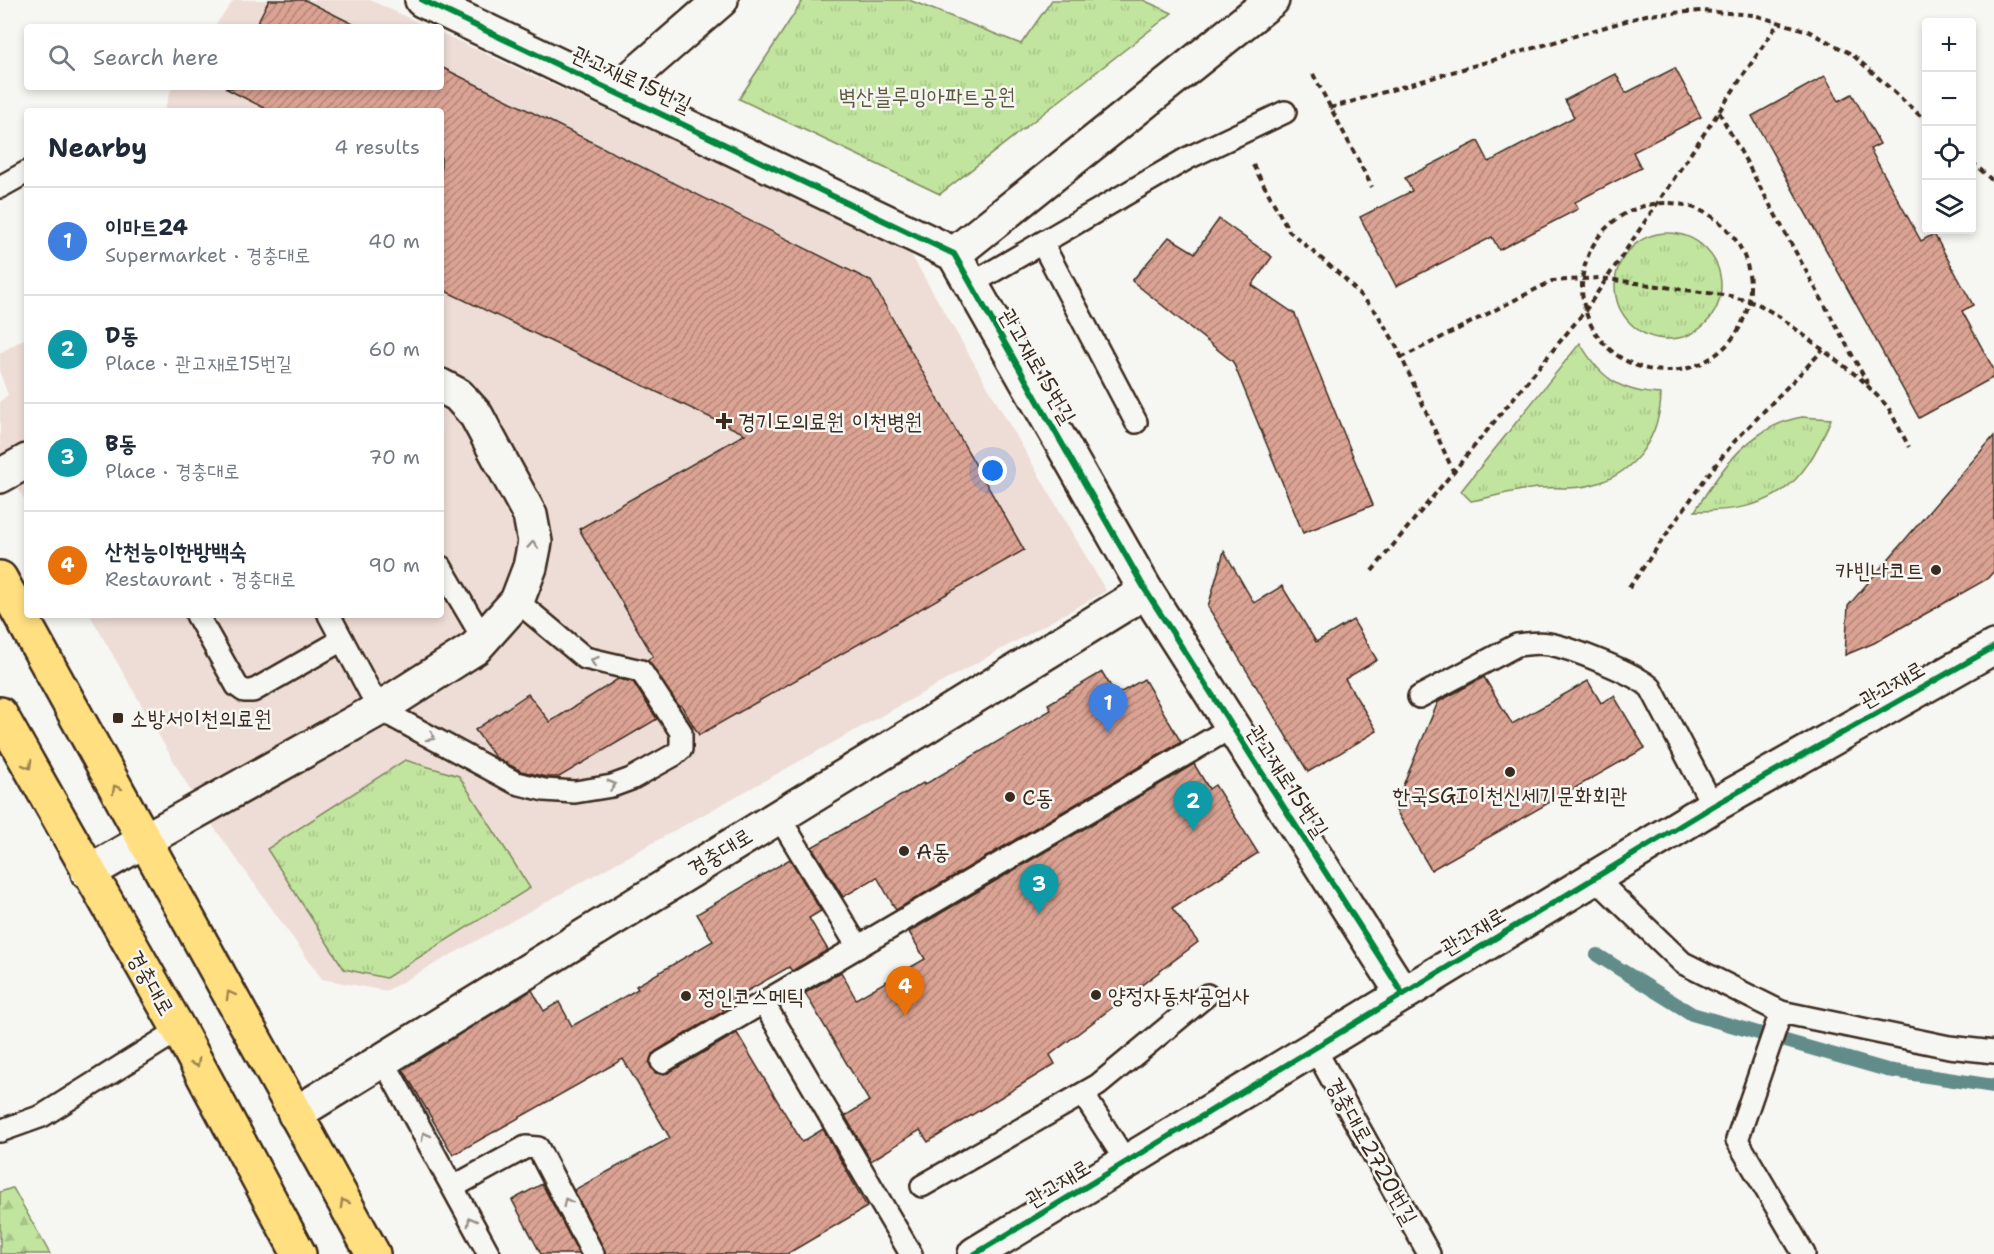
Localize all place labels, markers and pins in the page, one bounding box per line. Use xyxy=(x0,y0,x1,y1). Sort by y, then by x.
place label: 경기도의료원 이천병원 xyxy=(738,407,923,436)
marker: 경기도의료원 이천병원 xyxy=(715,412,733,430)
place label: 카빈나코트 xyxy=(1835,556,1924,585)
marker: 카빈나코트 xyxy=(1929,563,1943,577)
pin: 1 xyxy=(1088,684,1128,733)
place label: 소방서이천의료원 xyxy=(130,704,272,733)
marker: 소방서이천의료원 xyxy=(111,711,125,725)
marker: 한국SGI이천신세기문화회관 xyxy=(1503,765,1517,779)
place label: 한국SGI이천신세기문화회관 xyxy=(1392,781,1628,810)
pin: 2 xyxy=(1174,782,1212,831)
place label: C동 xyxy=(1022,783,1053,812)
marker: C동 xyxy=(1003,790,1017,804)
place label: A동 xyxy=(916,837,950,866)
marker: A동 xyxy=(897,844,911,858)
pin: 3 xyxy=(1020,864,1058,914)
pin: 4 xyxy=(886,966,924,1016)
place label: 양정자동차공업사 xyxy=(1108,981,1250,1010)
place label: 정인코스메틱 xyxy=(698,982,804,1011)
marker: 양정자동차공업사 xyxy=(1089,988,1103,1002)
marker: 정인코스메틱 xyxy=(679,989,693,1003)

